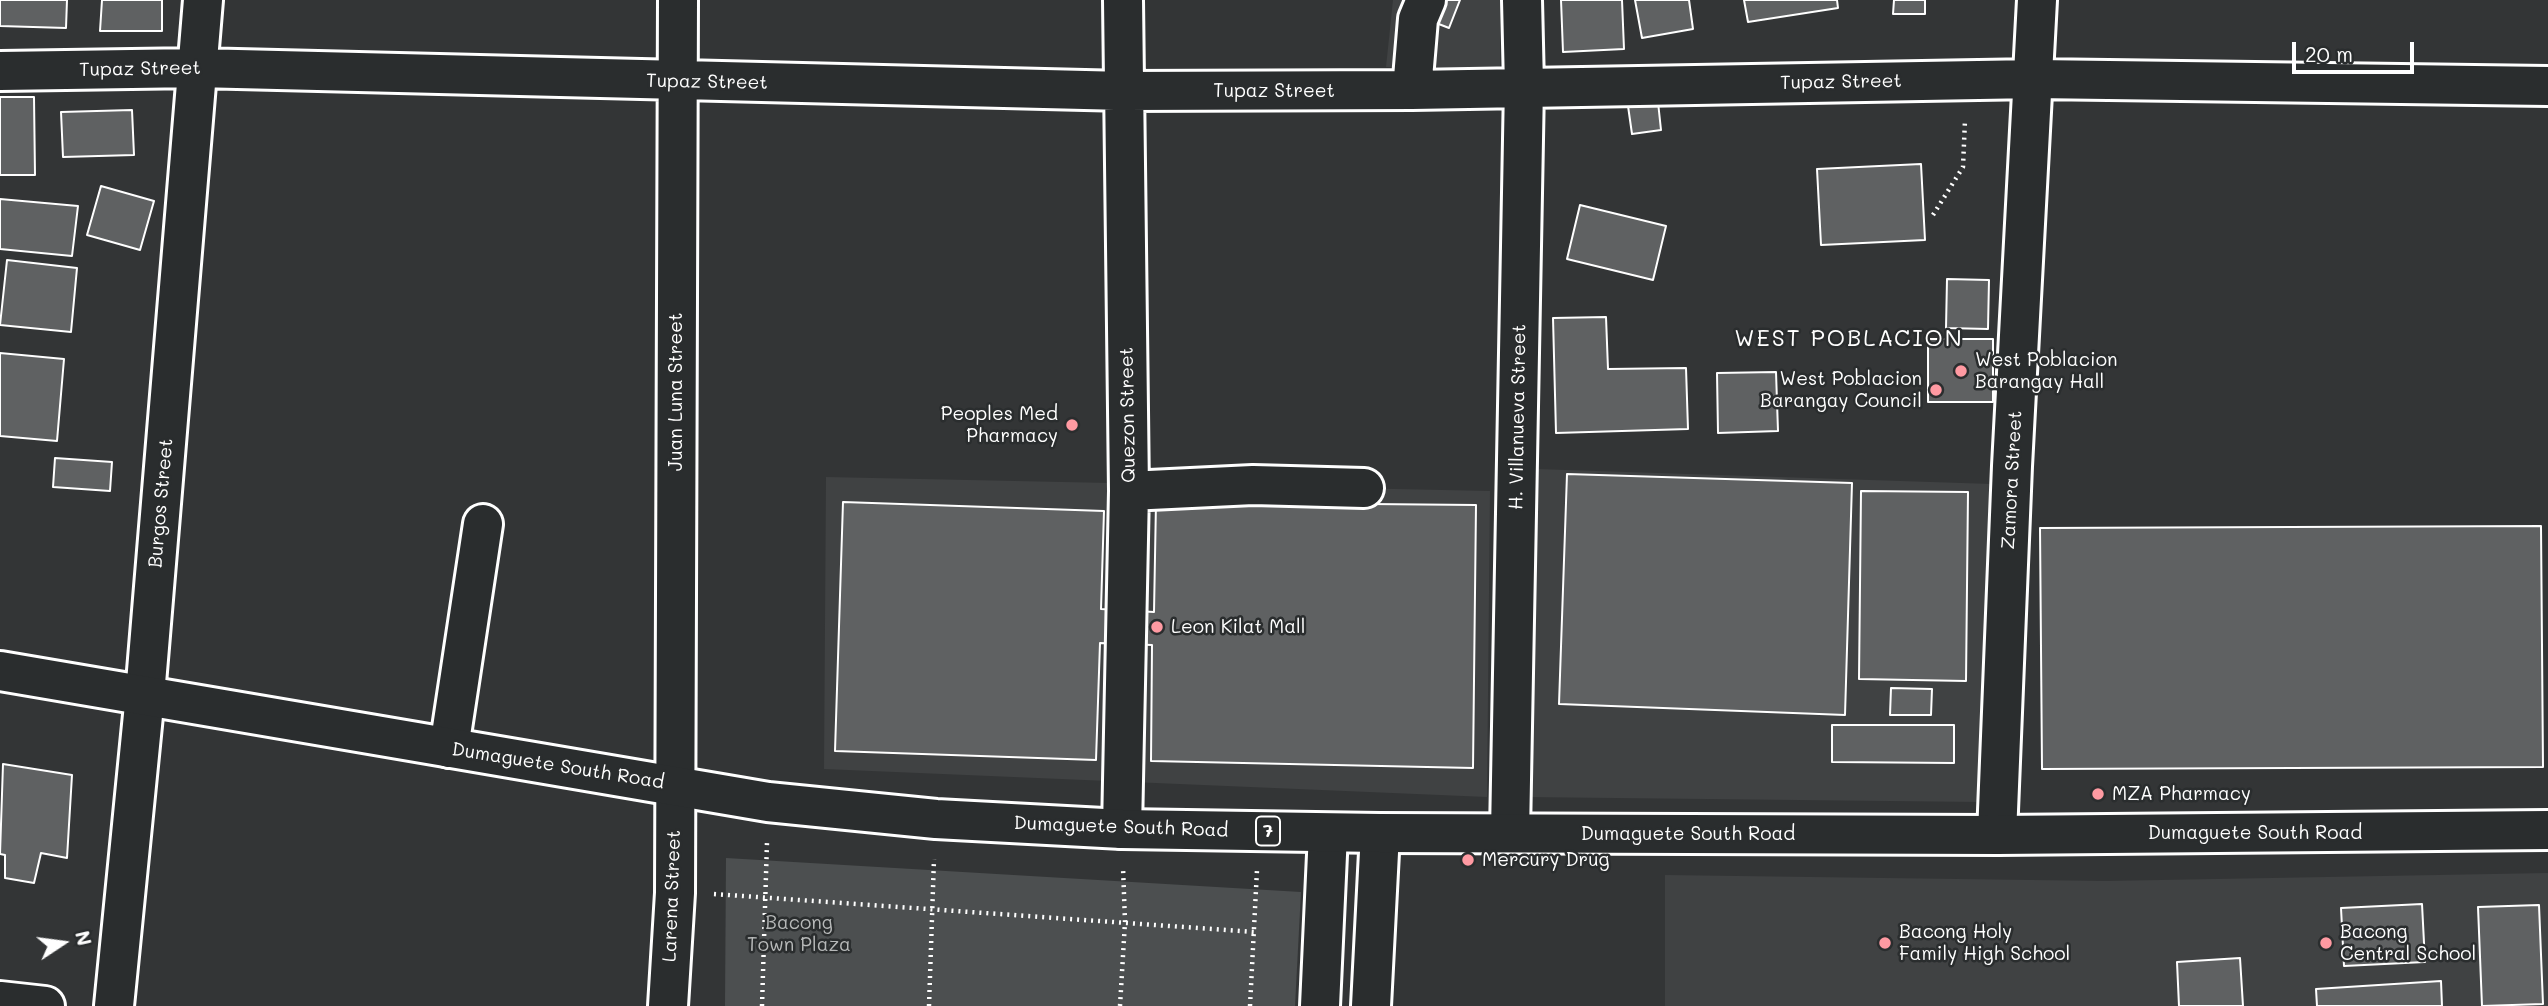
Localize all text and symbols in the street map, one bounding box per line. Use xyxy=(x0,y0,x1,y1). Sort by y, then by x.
scale bar xyxy=(2296,28,2418,72)
text: 20 m xyxy=(2305,40,2353,67)
street label: Tupaz Street xyxy=(79,57,201,81)
street label: Tupaz Street xyxy=(646,70,768,94)
street label: Tupaz Street xyxy=(1780,70,1902,94)
street label: Tupaz Street xyxy=(1213,80,1335,102)
street label: Juan Luna Street xyxy=(665,313,687,471)
street label: H. Villanueva Street xyxy=(1505,324,1531,510)
district label: WEST POBLACION xyxy=(1736,325,1962,353)
street label: Quezon Street xyxy=(1115,347,1141,483)
place label: West Poblacion Barangay Hall xyxy=(1975,349,2117,393)
marker: West Poblacion Barangay Hall xyxy=(1953,363,1969,379)
place label: West Poblacion Barangay Council xyxy=(1760,368,1922,412)
marker: West Poblacion Barangay Council xyxy=(1928,382,1944,398)
place label: Peoples Med Pharmacy xyxy=(941,403,1058,447)
street label: Zamora Street xyxy=(1997,410,2027,550)
marker: Peoples Med Pharmacy xyxy=(1064,417,1080,433)
street label: Burgos Street xyxy=(144,437,178,569)
place label: Leon Kilat Mall xyxy=(1171,616,1306,638)
marker: Leon Kilat Mall xyxy=(1149,619,1165,635)
street label: Dumaguete South Road xyxy=(450,738,666,794)
place label: MZA Pharmacy xyxy=(2112,783,2251,805)
marker: MZA Pharmacy xyxy=(2090,786,2106,802)
street label: Dumaguete South Road xyxy=(1013,812,1229,842)
road number: 7 xyxy=(1256,816,1280,846)
street label: Dumaguete South Road xyxy=(2148,822,2362,844)
street label: Dumaguete South Road xyxy=(1581,823,1795,845)
street label: Larena Street xyxy=(658,830,686,962)
place label: Mercury Drug xyxy=(1482,849,1610,871)
marker: Mercury Drug xyxy=(1460,852,1476,868)
north arrow xyxy=(28,908,98,978)
park label: Bacong Town Plaza xyxy=(747,912,851,956)
place label: Bacong Holy Family High School xyxy=(1899,921,2070,965)
place label: Bacong Central School xyxy=(2340,921,2476,965)
text: N xyxy=(70,928,98,948)
marker: Bacong Holy Family High School xyxy=(1877,935,1893,951)
marker: Bacong Central School xyxy=(2318,935,2334,951)

